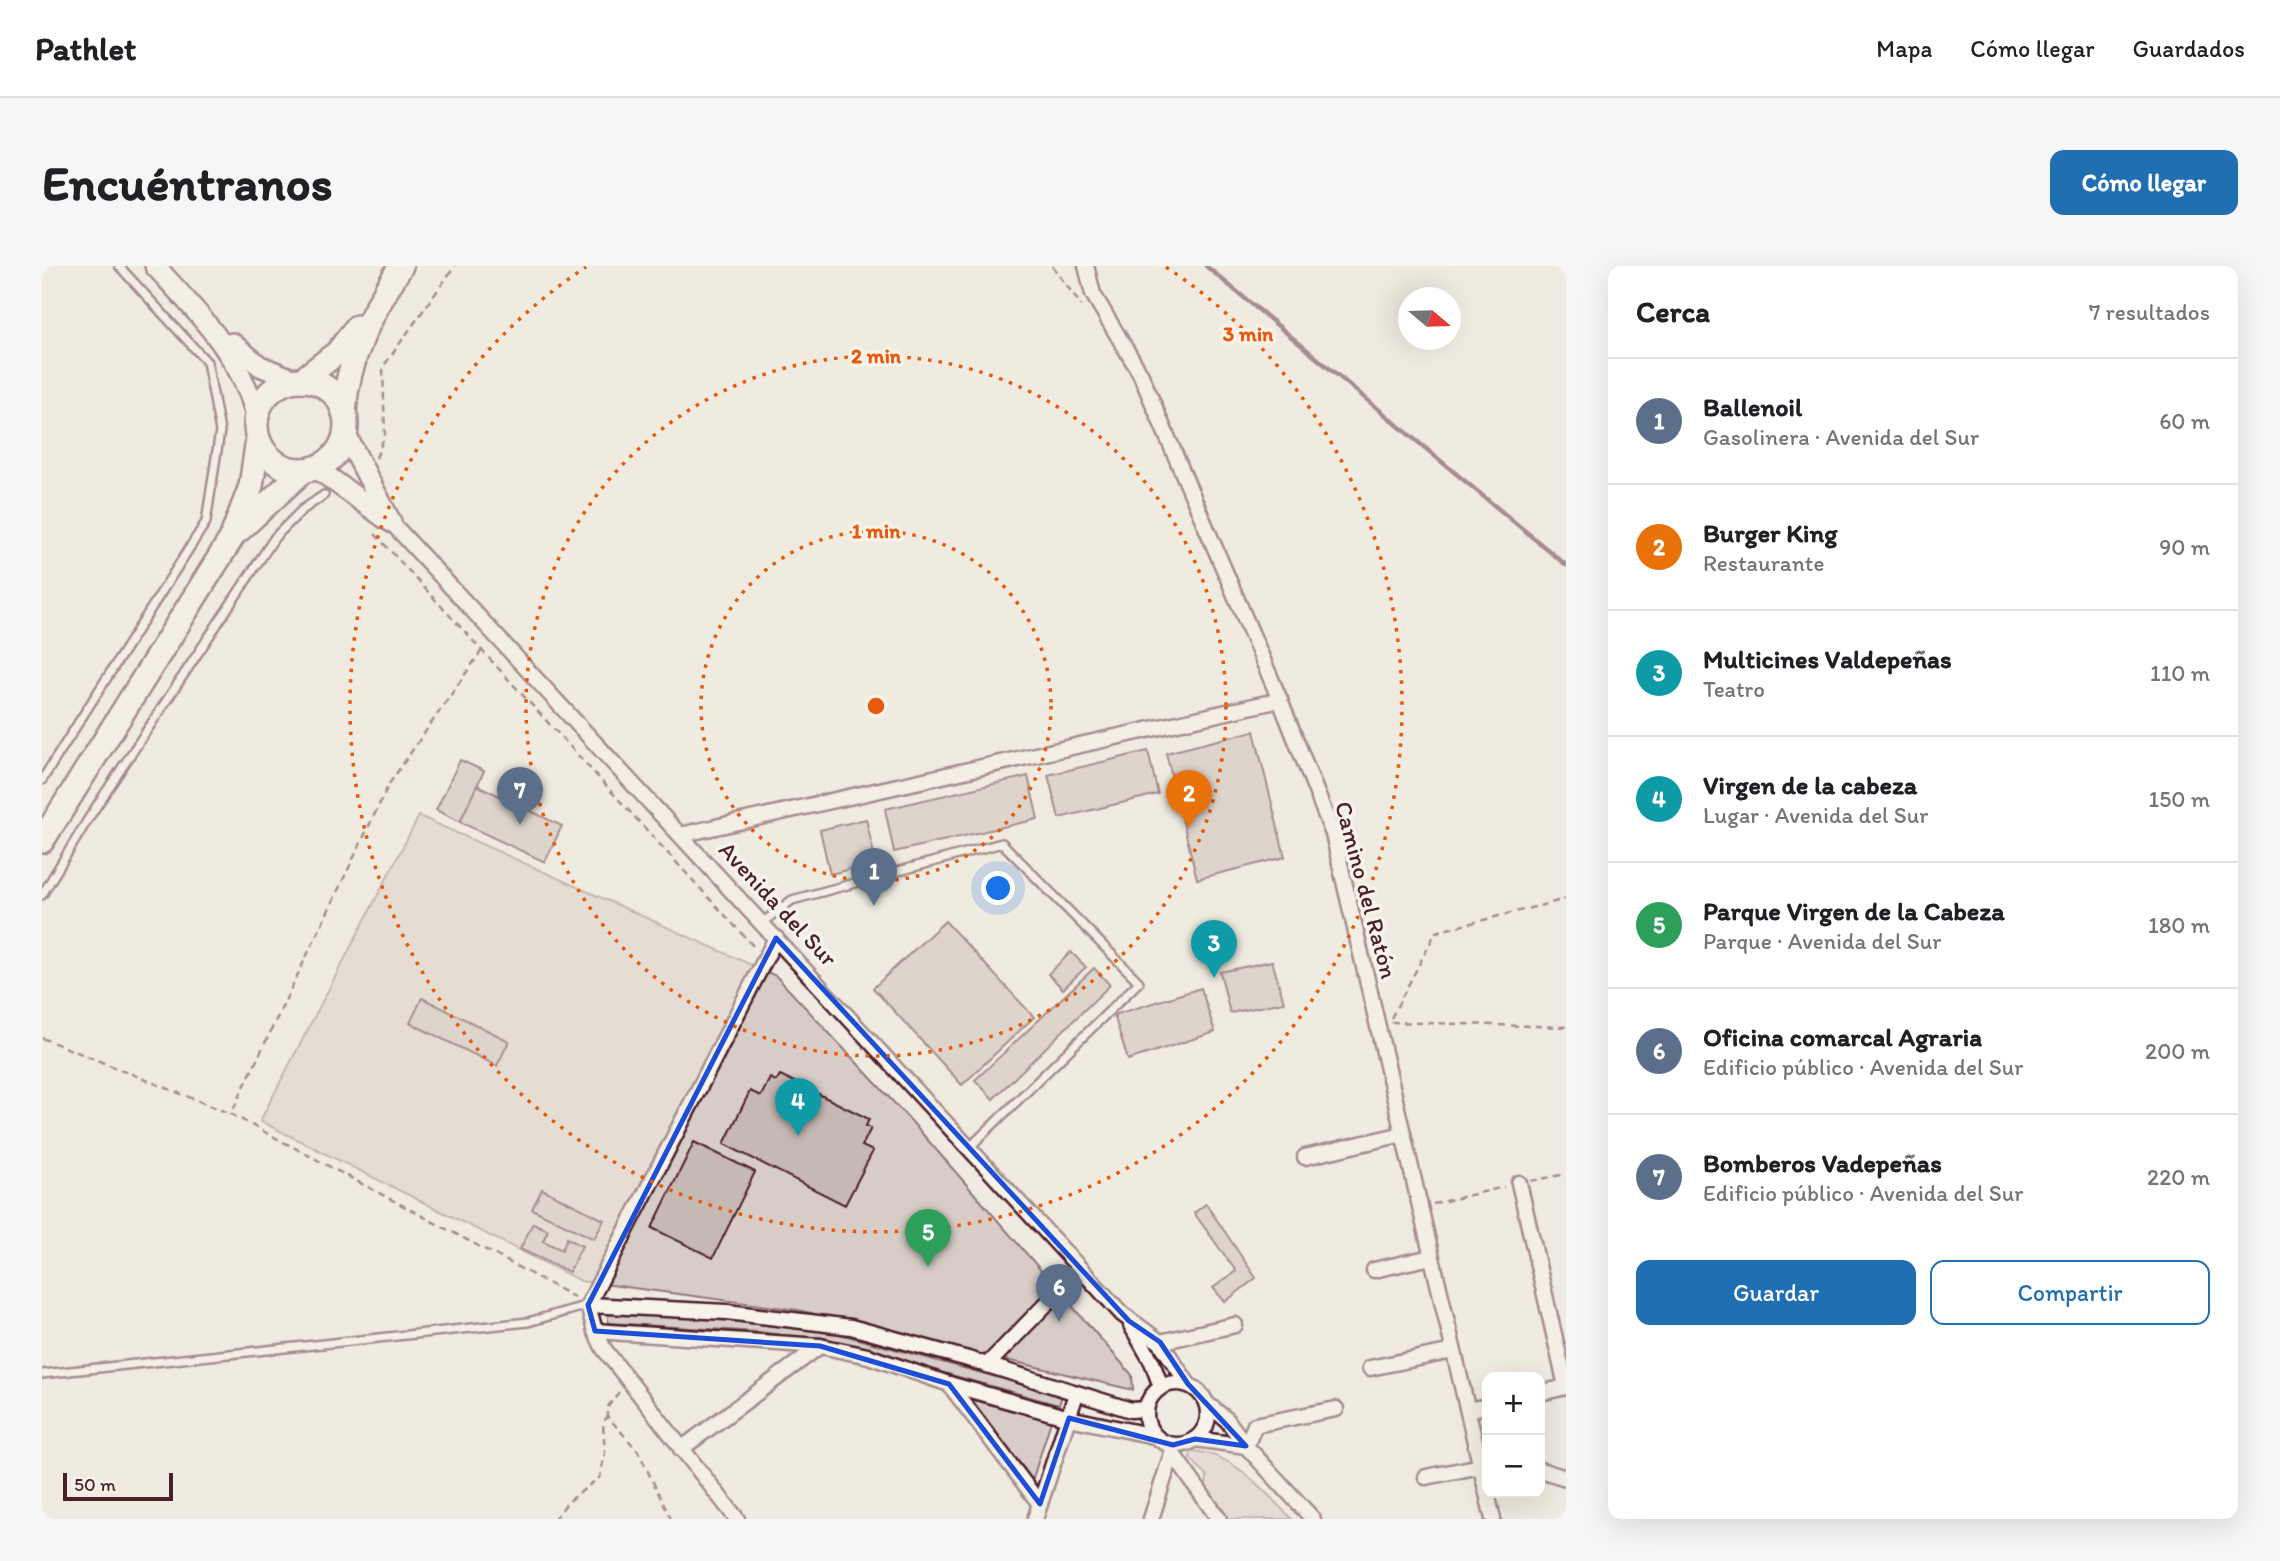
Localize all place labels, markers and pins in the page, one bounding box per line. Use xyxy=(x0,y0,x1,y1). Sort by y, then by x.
centre of rings xyxy=(864,694,888,718)
pin: 7 xyxy=(497,767,543,825)
pin: 2 xyxy=(1166,770,1212,828)
pin: 1 xyxy=(851,848,897,906)
pin: 3 xyxy=(1191,920,1237,978)
pin: 4 xyxy=(775,1078,821,1136)
pin: 5 xyxy=(905,1209,951,1267)
pin: 6 xyxy=(1036,1264,1082,1322)

